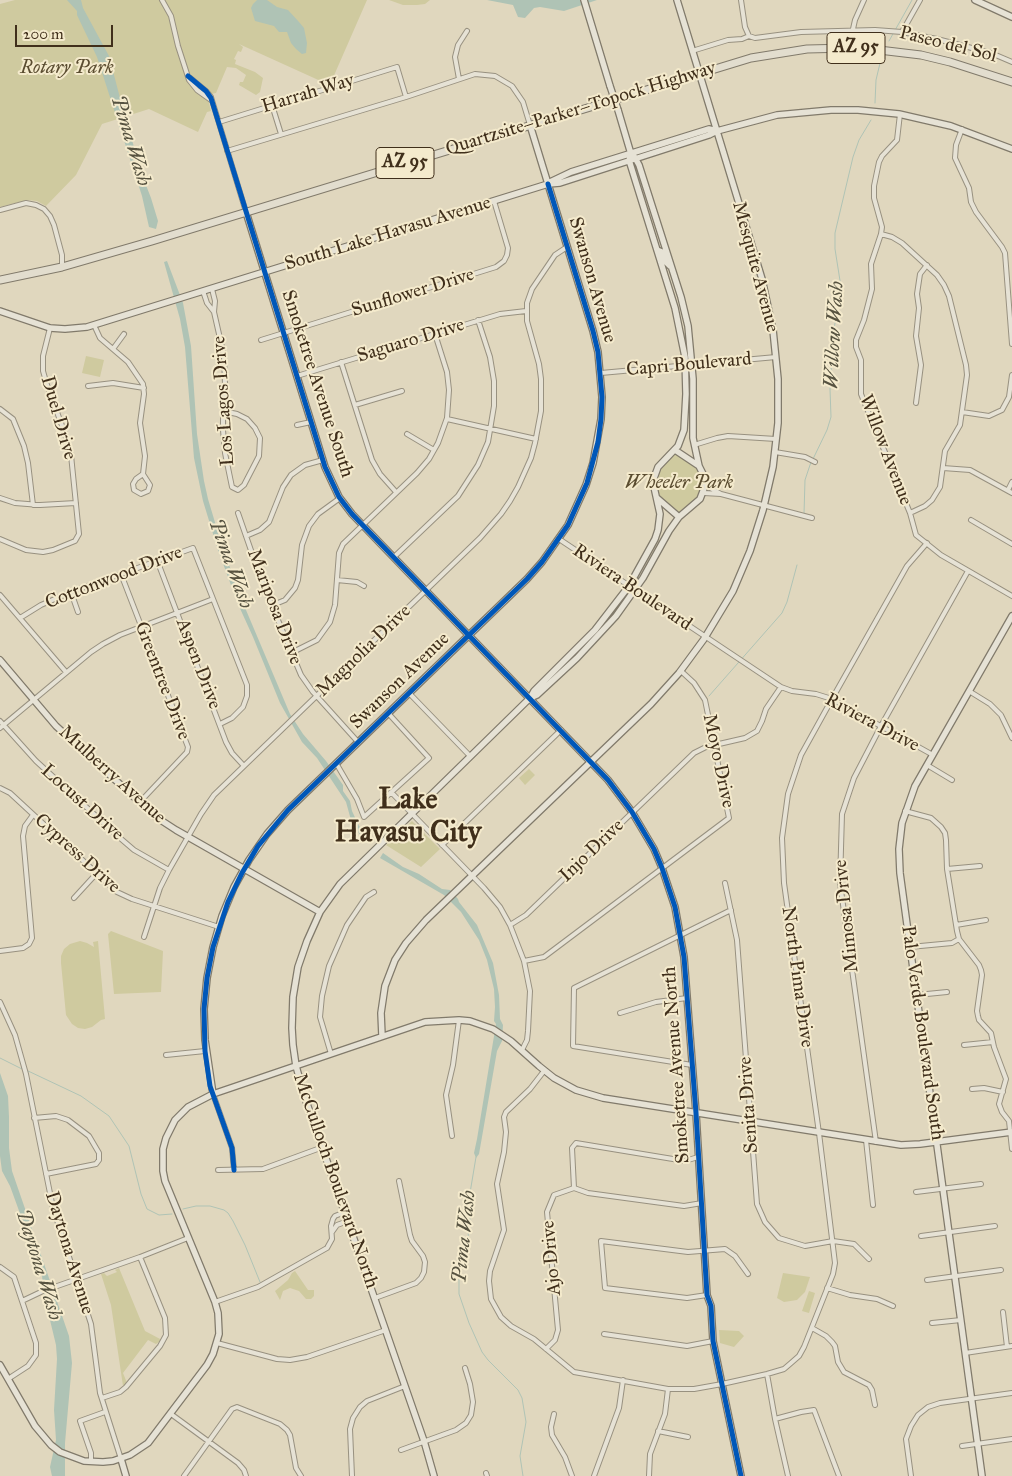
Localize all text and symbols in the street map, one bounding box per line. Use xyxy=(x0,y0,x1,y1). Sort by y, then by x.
scale bar xyxy=(18,15,115,47)
street label: Paseo del Sol xyxy=(897,22,999,68)
text: 200 m xyxy=(23,25,64,43)
road number: AZ 95 xyxy=(827,32,885,64)
park label: Rotary Park xyxy=(20,57,114,79)
street label: Quartzsite–Parker–Topock Highway xyxy=(443,57,719,161)
street label: Harrah Way xyxy=(259,69,357,119)
water label: Pima Wash xyxy=(105,93,155,189)
road number: AZ 95 xyxy=(376,148,434,178)
street label: South Lake Havasu Avenue xyxy=(282,192,494,276)
street label: Mesquite Avenue xyxy=(727,199,783,335)
street label: Swanson Avenue xyxy=(563,215,621,345)
street label: Sunflower Drive xyxy=(349,264,477,322)
water label: Willow Wash xyxy=(820,281,850,389)
street label: Smoketree Avenue South xyxy=(276,287,358,481)
street label: Saguaro Drive xyxy=(355,314,467,368)
street label: Los Lagos Drive xyxy=(208,335,240,467)
street label: Capri Boulevard xyxy=(625,348,753,382)
street label: Duel Drive xyxy=(35,373,81,463)
street label: Willow Avenue xyxy=(853,391,917,509)
park label: Wheeler Park xyxy=(625,472,733,494)
water label: Pima Wash xyxy=(203,516,257,612)
street label: Riviera Boulevard xyxy=(568,540,696,636)
street label: Cottonwood Drive xyxy=(42,541,186,615)
street label: Mariposa Drive xyxy=(241,546,307,668)
street label: Magnolia Drive xyxy=(312,600,416,702)
street label: Aspen Drive xyxy=(170,615,226,713)
street label: Greentree Drive xyxy=(129,619,195,743)
street label: Swanson Avenue xyxy=(345,628,455,734)
street label: Riviera Drive xyxy=(821,689,923,757)
street label: Moyo Drive xyxy=(697,712,739,810)
street label: Mulberry Avenue xyxy=(54,721,170,829)
street label: Locust Drive xyxy=(36,760,128,846)
district label: Lake Havasu City xyxy=(335,784,481,852)
street label: Cypress Drive xyxy=(29,809,125,899)
street label: Injo Drive xyxy=(555,815,629,887)
street label: Mimosa Drive xyxy=(830,858,864,974)
street label: North Pima Drive xyxy=(776,905,818,1049)
street label: Palo Verde Boulevard South xyxy=(896,924,948,1142)
street label: Smoketree Avenue North xyxy=(659,966,695,1164)
street label: Senita Drive xyxy=(734,1056,764,1154)
street label: McCulloch Boulevard North xyxy=(287,1070,383,1292)
street label: Daytona Avenue xyxy=(39,1189,99,1317)
water label: Pima Wash xyxy=(448,1189,482,1285)
water label: Daytona Wash xyxy=(10,1207,66,1323)
street label: Ajo Drive xyxy=(537,1220,567,1296)

